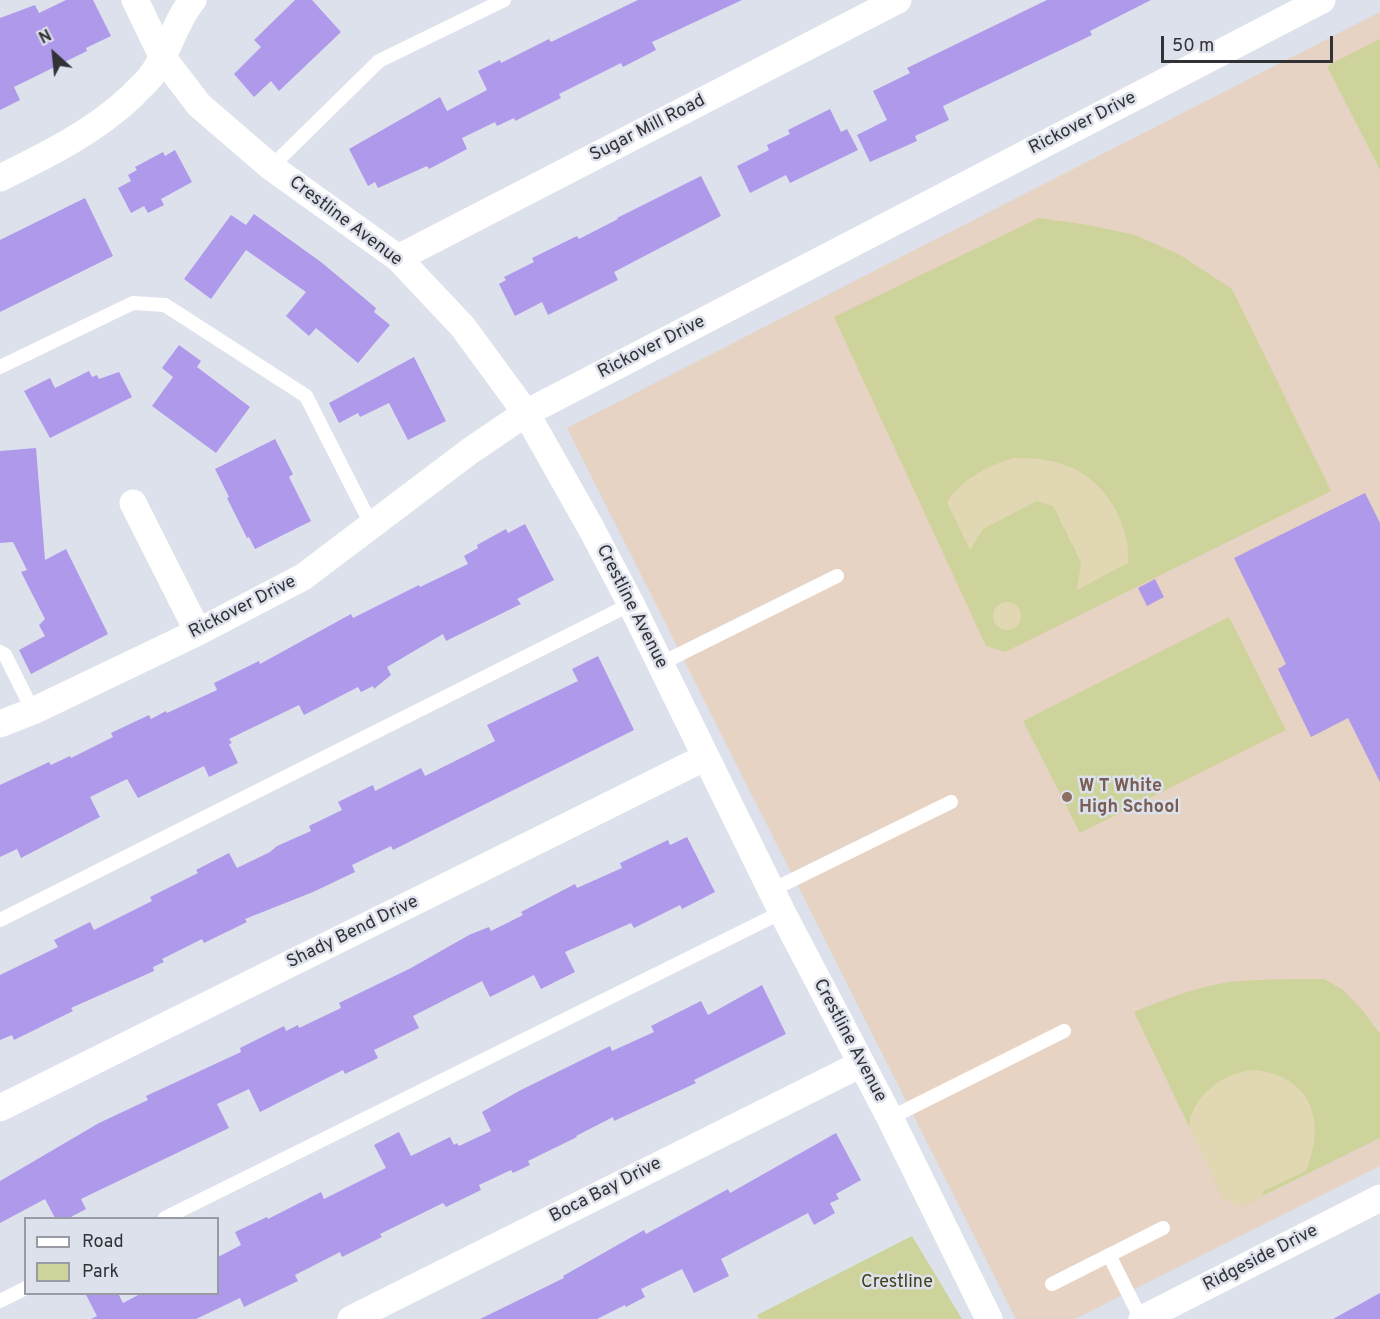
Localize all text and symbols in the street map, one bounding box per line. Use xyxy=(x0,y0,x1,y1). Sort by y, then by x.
north arrow xyxy=(24,24,84,84)
scale bar xyxy=(1164,24,1336,62)
text: N xyxy=(36,26,55,49)
text: 50 m xyxy=(1172,35,1214,58)
street label: Rickover Drive xyxy=(1026,88,1140,160)
street label: Sugar Mill Road xyxy=(587,91,709,167)
street label: Crestline Avenue xyxy=(284,172,406,272)
street label: Rickover Drive xyxy=(595,312,709,384)
street label: Crestline Avenue xyxy=(590,541,672,673)
street label: Rickover Drive xyxy=(186,572,300,644)
place label: W T White High School xyxy=(1079,776,1180,818)
marker: W T White High School xyxy=(1060,790,1074,804)
street label: Shady Bend Drive xyxy=(284,892,422,974)
street label: Crestline Avenue xyxy=(807,976,891,1106)
street label: Boca Bay Drive xyxy=(546,1154,666,1228)
legend xyxy=(24,1217,219,1295)
street label: Ridgeside Drive xyxy=(1200,1221,1322,1297)
text: Road xyxy=(82,1231,124,1254)
text: Park xyxy=(82,1261,119,1284)
park label: Crestline xyxy=(861,1272,933,1294)

